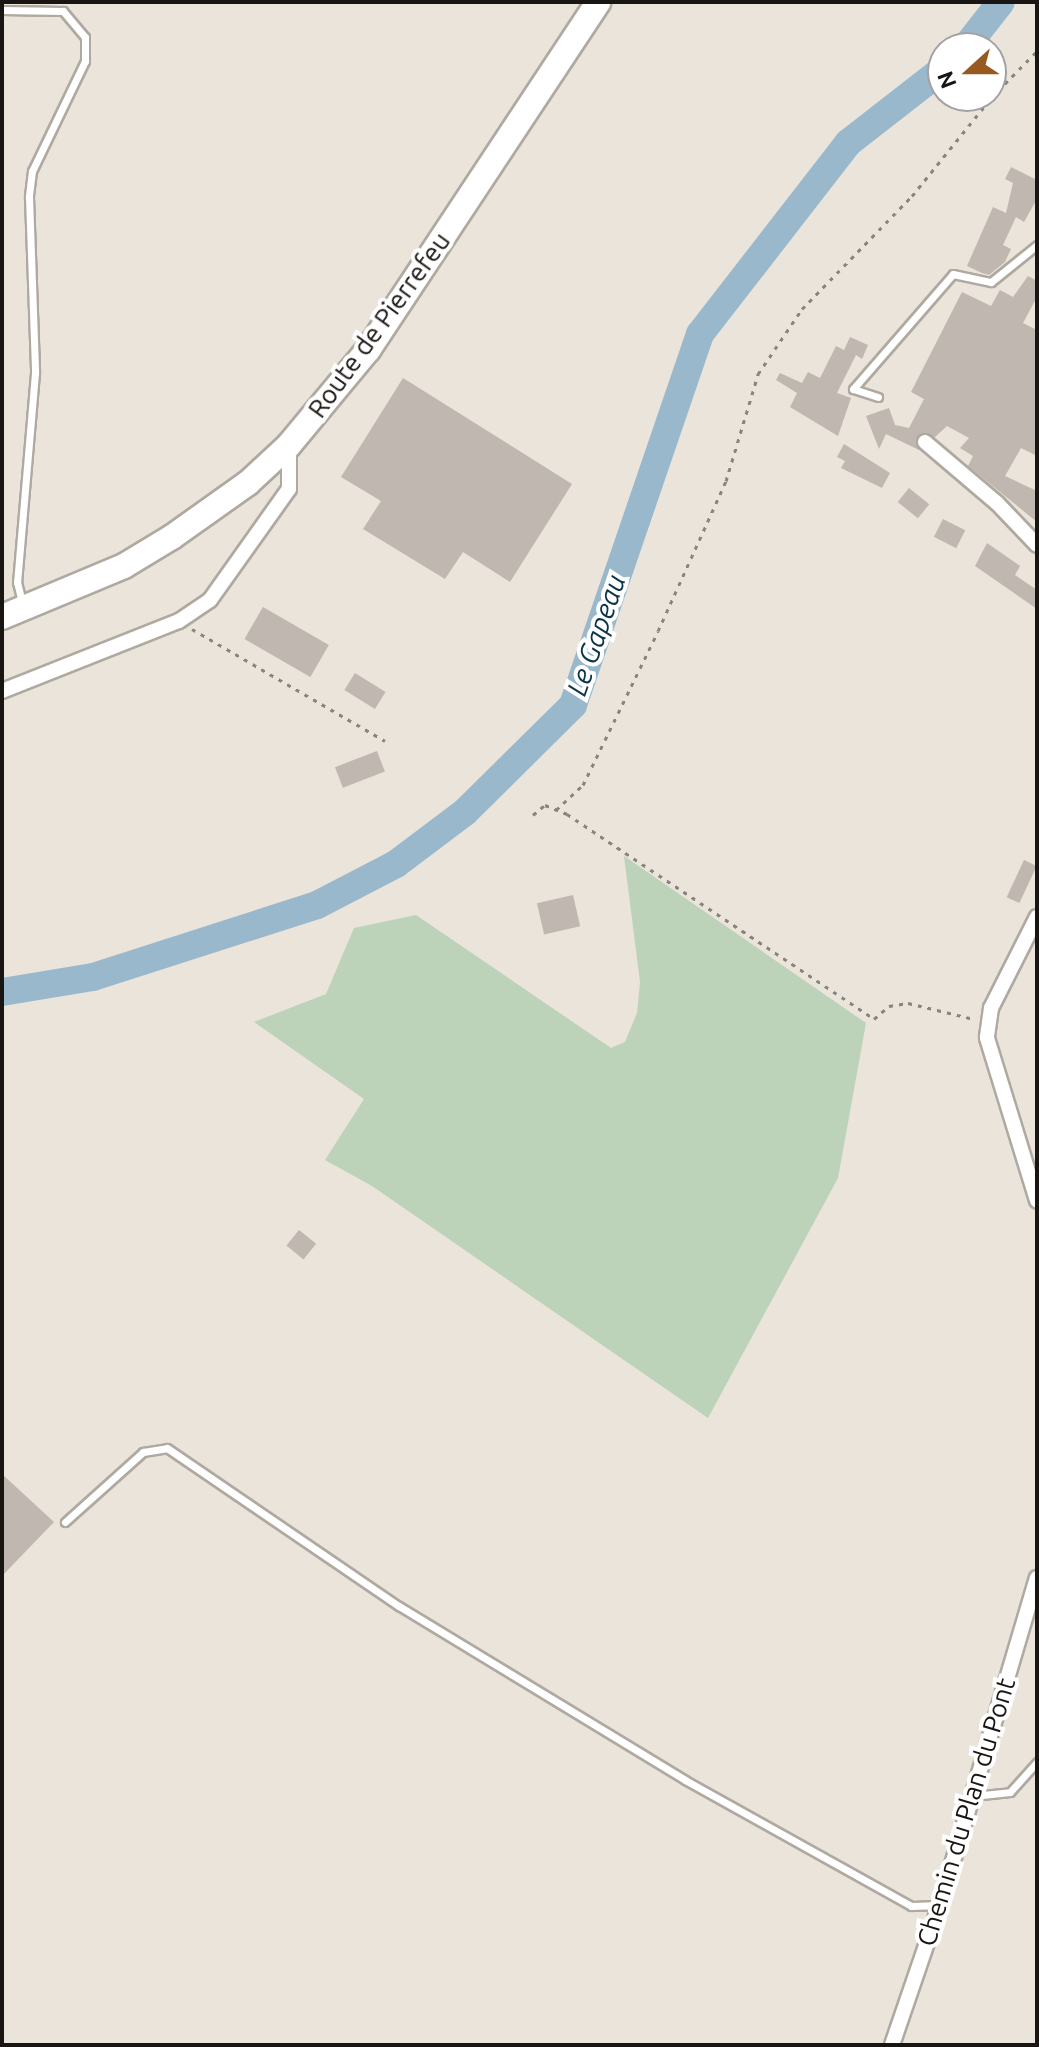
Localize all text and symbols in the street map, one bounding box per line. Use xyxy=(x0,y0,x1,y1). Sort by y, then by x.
north arrow xyxy=(927,32,1007,112)
text: N xyxy=(931,68,961,92)
street label: Route de Pierrefeu xyxy=(301,226,457,424)
water label: Le Gapeau xyxy=(560,570,632,700)
street label: Chemin du Plan du Pont xyxy=(910,1674,1022,1950)

